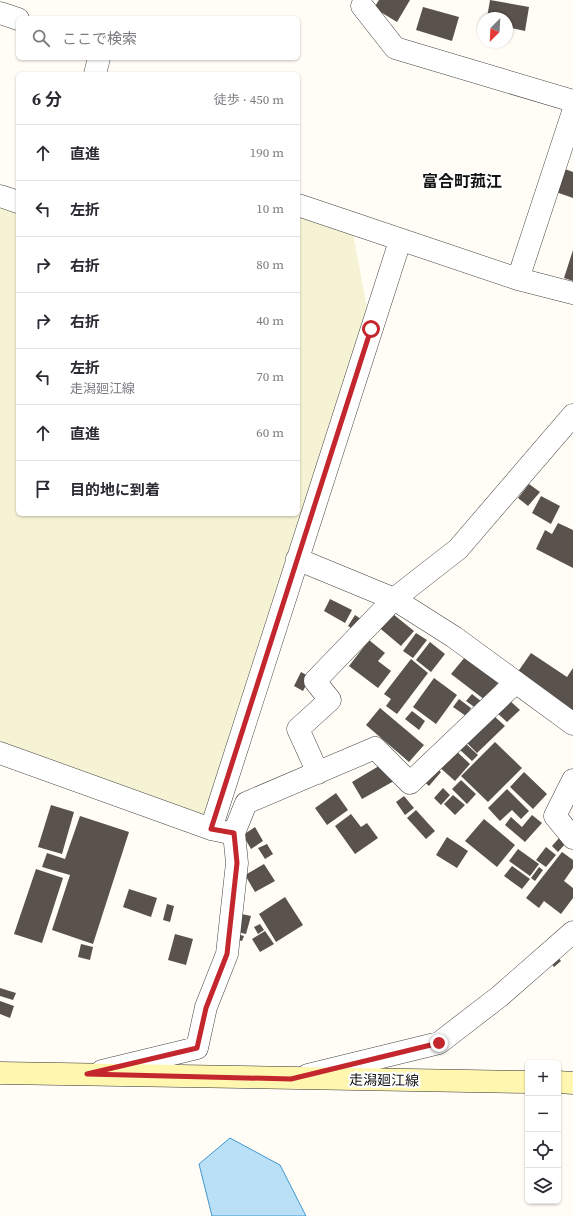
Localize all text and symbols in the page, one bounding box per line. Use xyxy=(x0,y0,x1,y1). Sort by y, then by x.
north arrow xyxy=(477,12,513,48)
search box xyxy=(16,16,300,60)
icon: search xyxy=(30,27,52,49)
text: ここで検索 xyxy=(62,28,137,49)
text: 6 分 xyxy=(32,87,62,111)
text: 徒歩 · 450 m xyxy=(214,91,284,108)
icon: ahead xyxy=(32,142,54,164)
text: 直進 xyxy=(70,143,100,164)
text: 190 m xyxy=(250,144,284,161)
district label: 富合町菰江 xyxy=(422,170,502,192)
icon: left xyxy=(32,198,54,220)
text: 左折 xyxy=(70,199,100,220)
text: 10 m xyxy=(256,200,284,217)
icon: right xyxy=(32,254,54,276)
text: 右折 xyxy=(70,255,100,276)
text: 80 m xyxy=(256,256,284,273)
icon: right xyxy=(32,310,54,332)
text: 右折 xyxy=(70,311,100,332)
text: 40 m xyxy=(256,312,284,329)
route start xyxy=(362,320,380,338)
text: 左折 xyxy=(70,357,100,378)
icon: left xyxy=(32,366,54,388)
text: 70 m xyxy=(256,368,284,385)
text: 走潟廻江線 xyxy=(70,380,135,397)
icon: ahead xyxy=(32,422,54,444)
text: 直進 xyxy=(70,423,100,444)
text: 60 m xyxy=(256,424,284,441)
icon: arrive xyxy=(32,478,54,500)
text: 目的地に到着 xyxy=(70,479,160,500)
route end xyxy=(430,1034,448,1052)
map controls xyxy=(525,1060,561,1204)
button: + xyxy=(525,1060,561,1096)
street label: 走潟廻江線 xyxy=(349,1069,419,1091)
button: − xyxy=(525,1096,561,1132)
button: locate xyxy=(525,1132,561,1168)
button: layers xyxy=(525,1168,561,1204)

